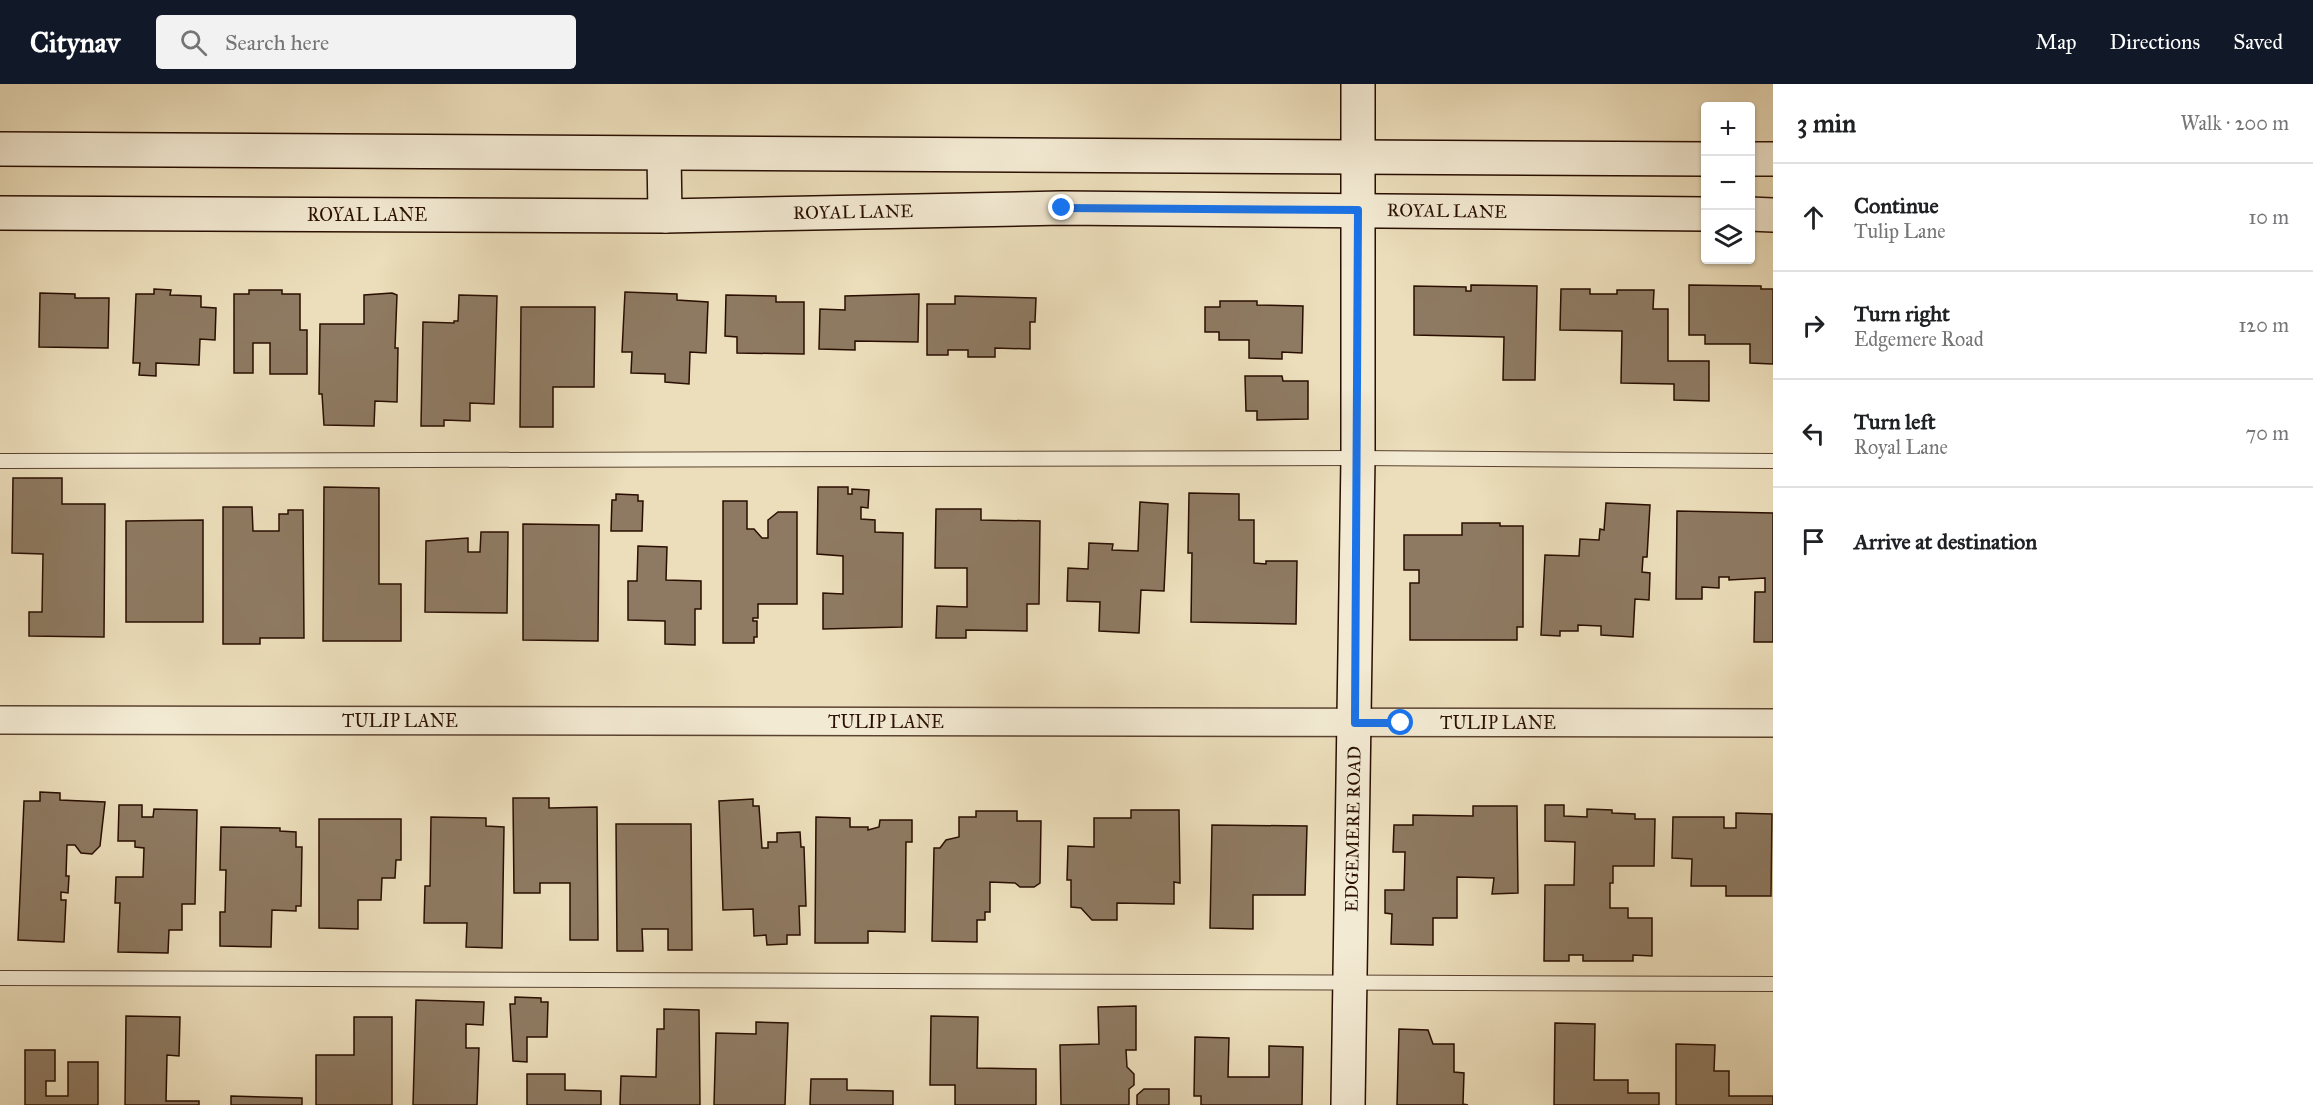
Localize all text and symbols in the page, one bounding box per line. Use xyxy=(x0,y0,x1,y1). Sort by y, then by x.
search box xyxy=(156,15,576,69)
text: Citynav xyxy=(30,25,120,60)
icon: search xyxy=(177,26,210,59)
text: Search here xyxy=(225,29,329,56)
text: Map xyxy=(2036,29,2077,55)
text: Directions xyxy=(2110,29,2200,55)
text: Saved xyxy=(2233,29,2283,55)
map controls xyxy=(1701,102,1755,264)
button: + xyxy=(1701,102,1755,156)
text: 3 min xyxy=(1797,107,1856,139)
text: Walk · 200 m xyxy=(2181,111,2289,135)
button: − xyxy=(1701,156,1755,210)
text: Continue xyxy=(1854,192,1939,219)
route end xyxy=(1048,194,1074,220)
street label: ROYAL LANE xyxy=(1387,199,1507,223)
street label: ROYAL LANE xyxy=(793,200,913,224)
icon: ahead xyxy=(1797,201,1830,234)
street label: ROYAL LANE xyxy=(307,204,427,226)
text: 10 m xyxy=(2248,205,2289,229)
button: layers xyxy=(1701,210,1755,264)
text: Tulip Lane xyxy=(1854,219,1946,243)
text: Turn right xyxy=(1854,300,1950,327)
icon: right xyxy=(1797,309,1830,342)
text: 120 m xyxy=(2238,313,2289,337)
text: Edgemere Road xyxy=(1854,327,1984,351)
text: Turn left xyxy=(1854,408,1936,435)
icon: left xyxy=(1797,417,1830,450)
text: 70 m xyxy=(2246,421,2289,445)
text: Royal Lane xyxy=(1854,435,1948,459)
icon: arrive xyxy=(1797,525,1830,558)
text: Arrive at destination xyxy=(1854,528,2037,555)
route start xyxy=(1387,709,1413,735)
street label: TULIP LANE xyxy=(342,710,458,732)
street label: TULIP LANE xyxy=(828,711,944,733)
street label: TULIP LANE xyxy=(1440,712,1556,734)
street label: EDGEMERE ROAD xyxy=(1341,746,1365,912)

